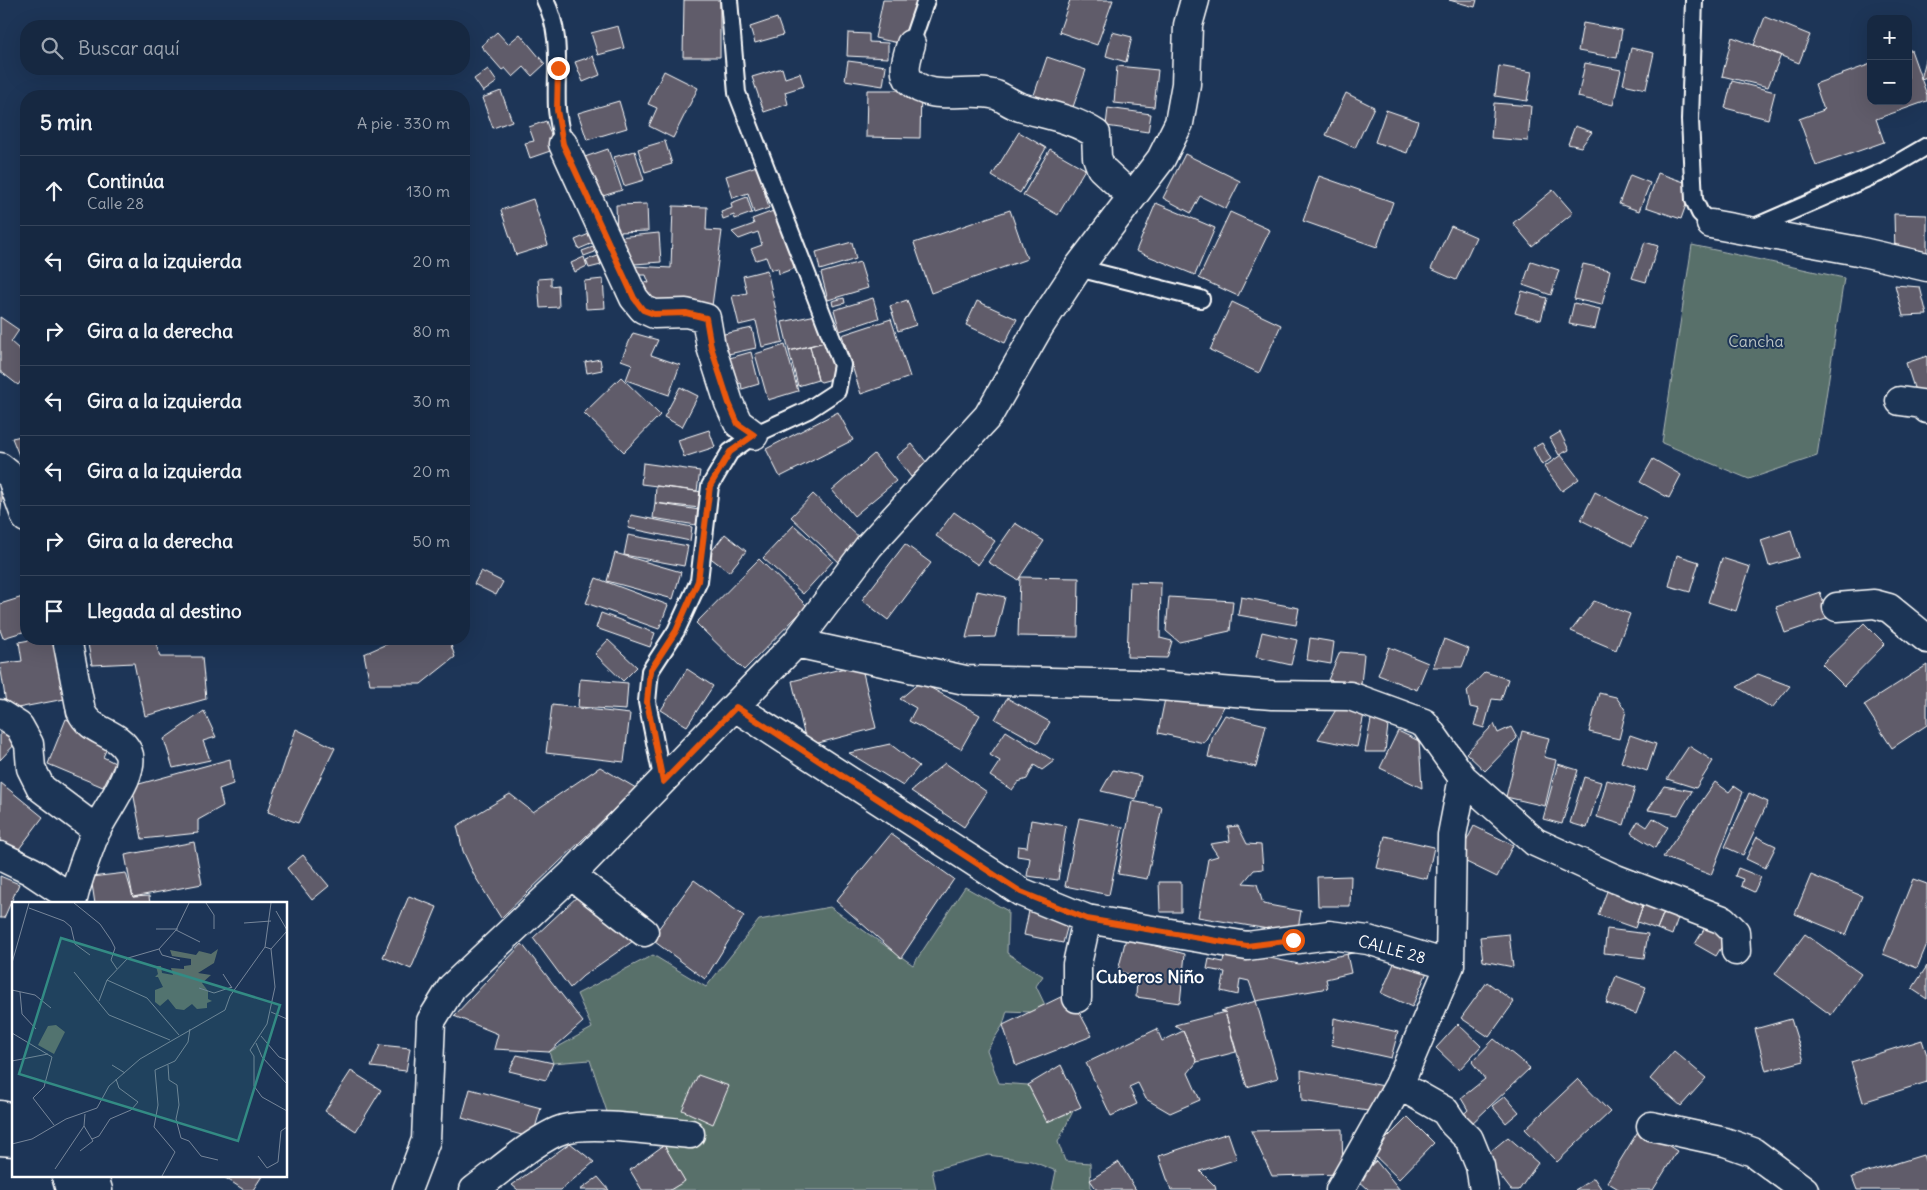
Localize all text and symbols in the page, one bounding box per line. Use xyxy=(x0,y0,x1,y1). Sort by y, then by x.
map controls xyxy=(1867,15,1912,105)
button: + xyxy=(1867,15,1912,60)
search box xyxy=(20,20,470,75)
icon: search xyxy=(38,34,66,62)
text: Buscar aquí xyxy=(78,36,179,60)
route end xyxy=(547,57,570,80)
button: − xyxy=(1867,60,1912,105)
text: 5 min xyxy=(40,109,92,136)
text: A pie · 330 m xyxy=(357,113,450,133)
text: Continúa xyxy=(87,169,164,193)
icon: ahead xyxy=(40,177,68,205)
text: 130 m xyxy=(406,181,450,201)
text: Calle 28 xyxy=(87,193,144,213)
icon: left xyxy=(40,247,68,275)
text: Gira a la izquierda xyxy=(87,249,242,273)
text: 20 m xyxy=(413,251,450,271)
icon: right xyxy=(40,317,68,345)
text: Gira a la derecha xyxy=(87,319,233,343)
text: 80 m xyxy=(412,321,450,341)
park label: Cancha xyxy=(1728,331,1784,351)
icon: left xyxy=(40,387,68,415)
text: Gira a la izquierda xyxy=(87,389,242,413)
text: 30 m xyxy=(413,391,450,411)
icon: left xyxy=(40,457,68,485)
text: Gira a la izquierda xyxy=(87,459,242,483)
text: 20 m xyxy=(413,461,450,481)
icon: right xyxy=(40,527,68,555)
text: Gira a la derecha xyxy=(87,529,233,553)
text: 50 m xyxy=(412,531,450,551)
icon: arrive xyxy=(40,597,68,625)
text: Llegada al destino xyxy=(87,599,242,623)
inset map xyxy=(12,902,288,1178)
route start xyxy=(1282,929,1305,952)
street label: CALLE 28 xyxy=(1356,930,1428,968)
district label: Cuberos Niño xyxy=(1096,965,1204,988)

